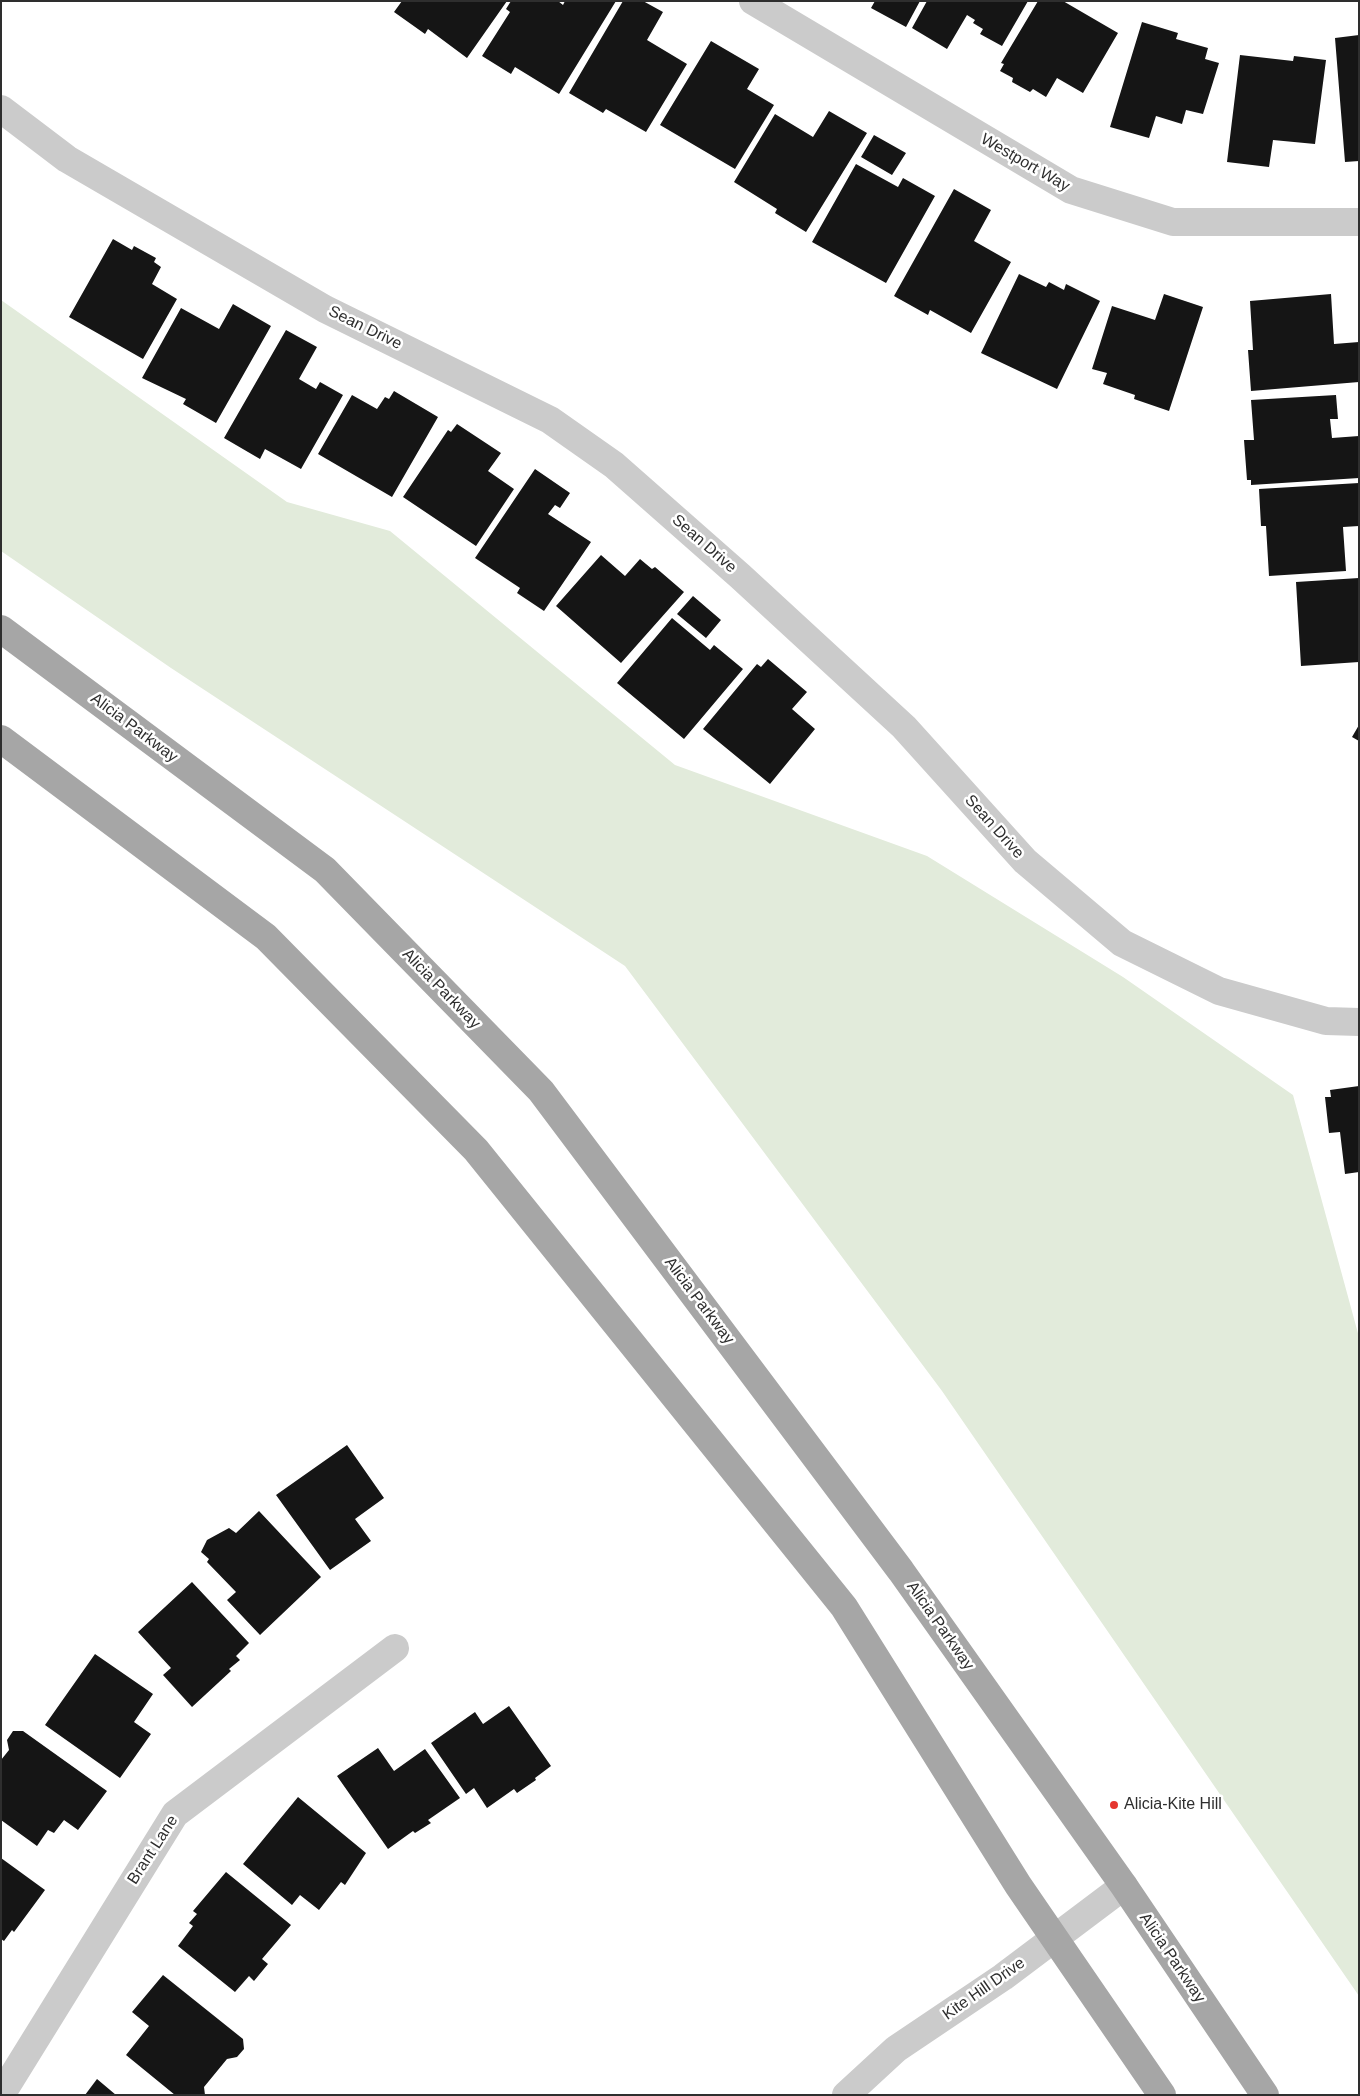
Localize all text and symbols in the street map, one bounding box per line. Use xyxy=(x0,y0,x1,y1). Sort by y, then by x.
street label: Westport Way xyxy=(977,130,1073,196)
street label: Sean Drive xyxy=(325,302,405,354)
street label: Sean Drive xyxy=(668,511,740,577)
street label: Alicia Parkway xyxy=(87,689,181,767)
street label: Sean Drive xyxy=(960,791,1028,863)
street label: Alicia Parkway xyxy=(398,945,484,1033)
street label: Alicia Parkway xyxy=(660,1254,738,1348)
street label: Alicia Parkway xyxy=(902,1578,978,1674)
place label: Alicia-Kite Hill xyxy=(1124,1795,1222,1815)
marker: Alicia-Kite Hill xyxy=(1108,1799,1120,1811)
street label: Brant Lane xyxy=(124,1812,182,1888)
street label: Alicia Parkway xyxy=(1135,1910,1209,2006)
street label: Kite Hill Drive xyxy=(939,1954,1029,2024)

